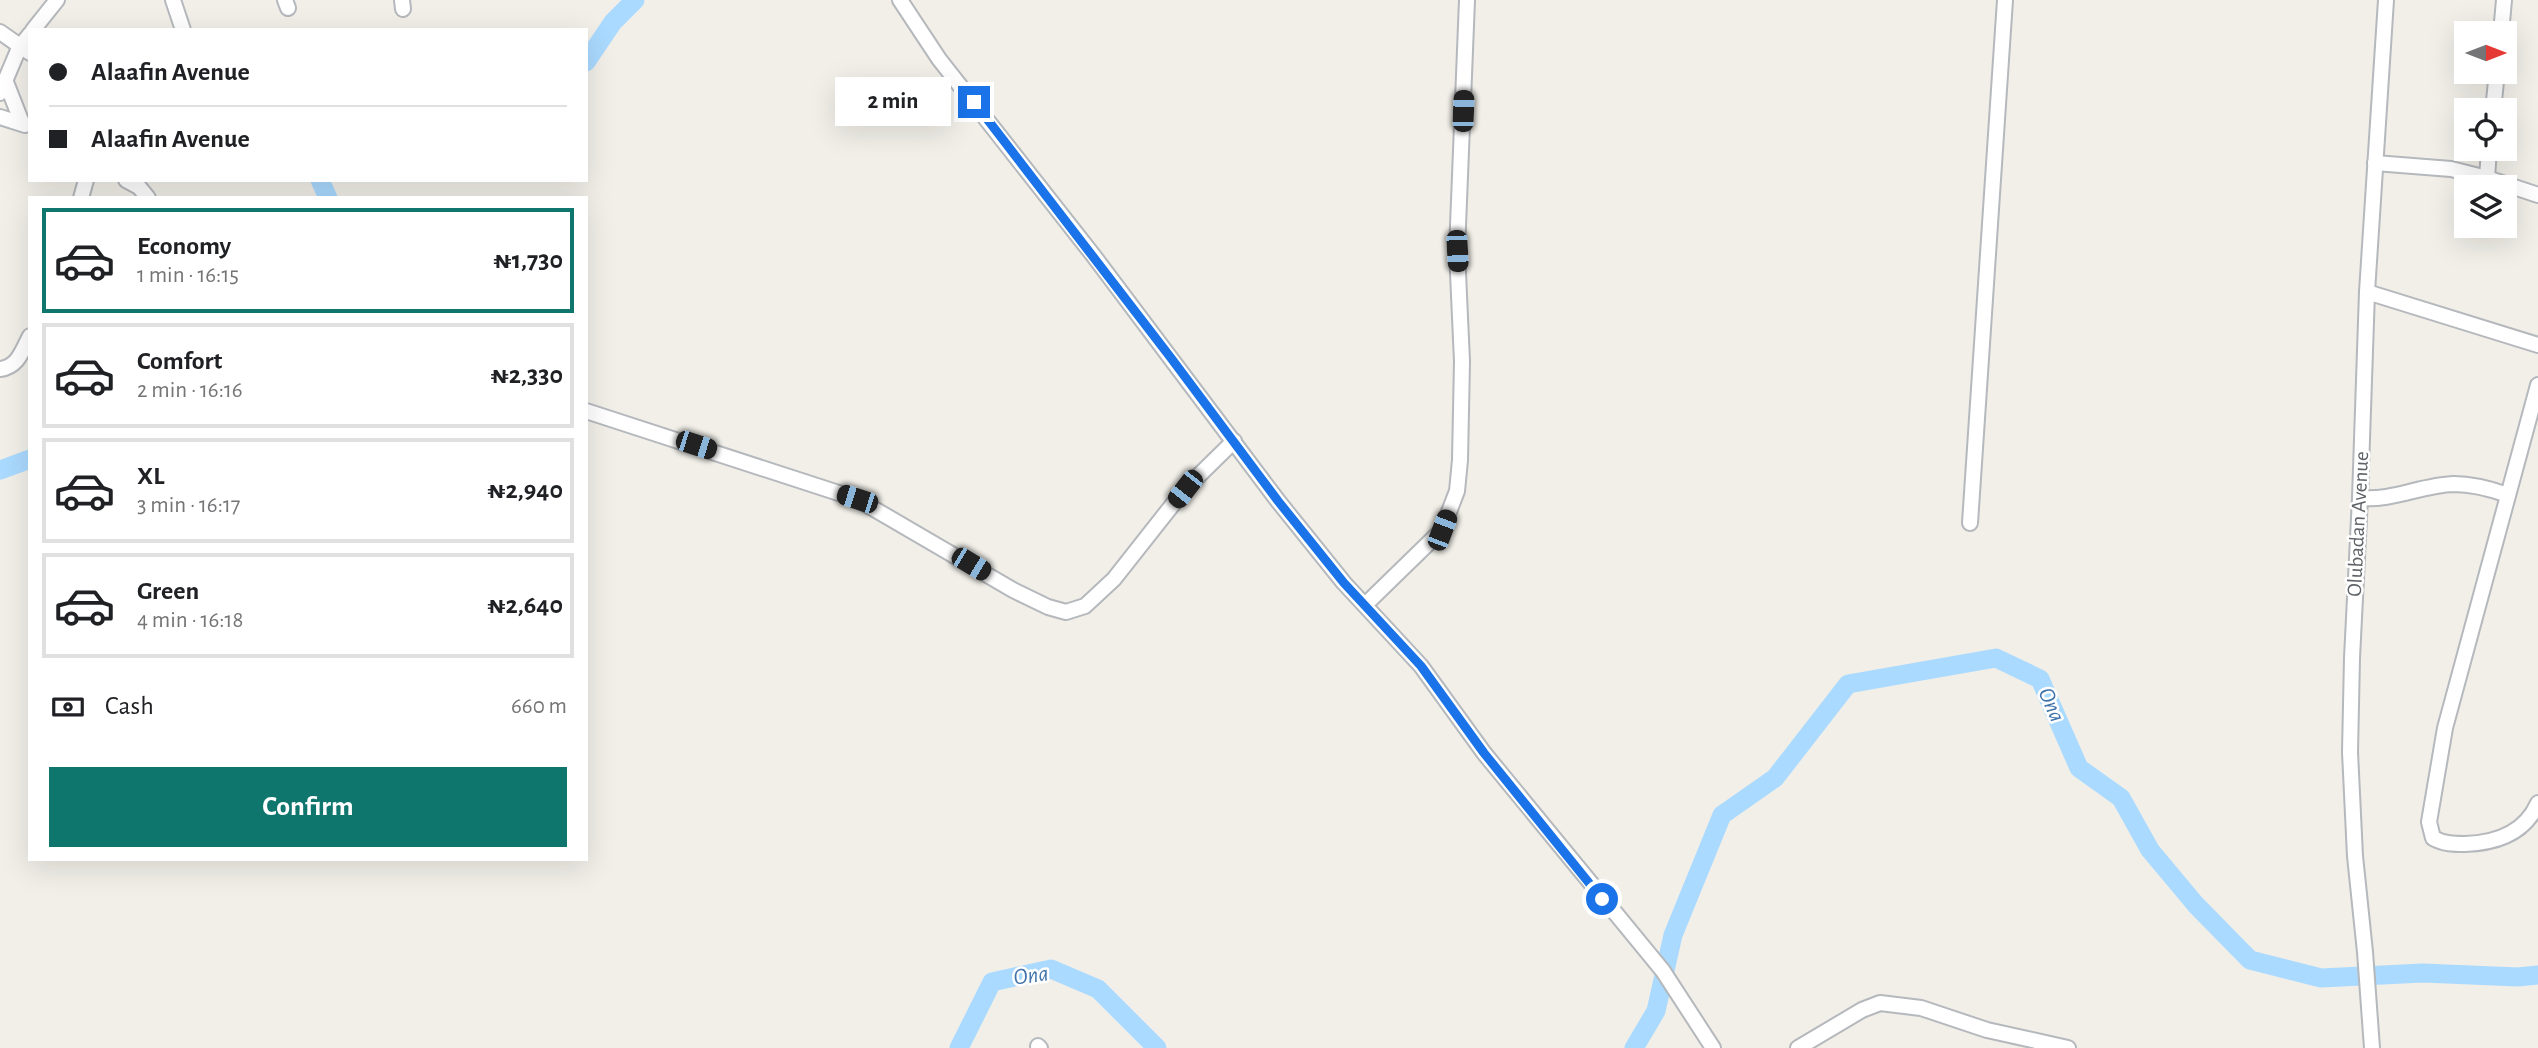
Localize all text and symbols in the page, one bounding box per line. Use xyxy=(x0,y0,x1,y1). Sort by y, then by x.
north arrow xyxy=(2454,21,2516,84)
map controls xyxy=(2454,21,2517,238)
text: Alaafin Avenue xyxy=(91,59,250,85)
callout: 2 min xyxy=(834,78,950,126)
route end xyxy=(958,86,990,118)
text: 2 min xyxy=(867,90,919,113)
car xyxy=(1452,90,1475,132)
button: locate xyxy=(2454,98,2517,161)
text: Alaafin Avenue xyxy=(91,126,250,152)
button: layers xyxy=(2454,175,2517,238)
icon: car xyxy=(53,229,116,292)
car xyxy=(1446,229,1469,273)
text: Economy xyxy=(137,233,231,259)
text: ₦1,730 xyxy=(493,247,563,273)
text: 1 min · 16:15 xyxy=(137,264,239,287)
icon: car xyxy=(53,344,116,407)
text: Comfort xyxy=(137,348,222,374)
text: ₦2,330 xyxy=(491,362,563,388)
text: 2 min · 16:16 xyxy=(137,379,243,402)
car xyxy=(673,429,720,461)
street label: Olubadan Avenue xyxy=(2344,451,2372,597)
icon: car xyxy=(53,459,116,522)
text: XL xyxy=(137,463,164,489)
car xyxy=(1164,466,1207,512)
text: ₦2,940 xyxy=(487,477,563,503)
car xyxy=(834,483,881,515)
text: 3 min · 16:17 xyxy=(137,494,240,517)
car xyxy=(1425,507,1460,553)
car xyxy=(948,544,995,584)
icon: car xyxy=(53,574,116,637)
text: Green xyxy=(137,578,199,604)
text: ₦2,640 xyxy=(487,592,563,618)
text: 4 min · 16:18 xyxy=(137,609,243,632)
water label: Ona xyxy=(2033,684,2069,726)
icon: cash xyxy=(49,688,87,726)
text: Cash xyxy=(105,693,154,719)
text: 660 m xyxy=(511,695,567,718)
button: Confirm xyxy=(49,767,567,847)
route start xyxy=(1586,883,1618,915)
water label: Ona xyxy=(1012,962,1050,990)

